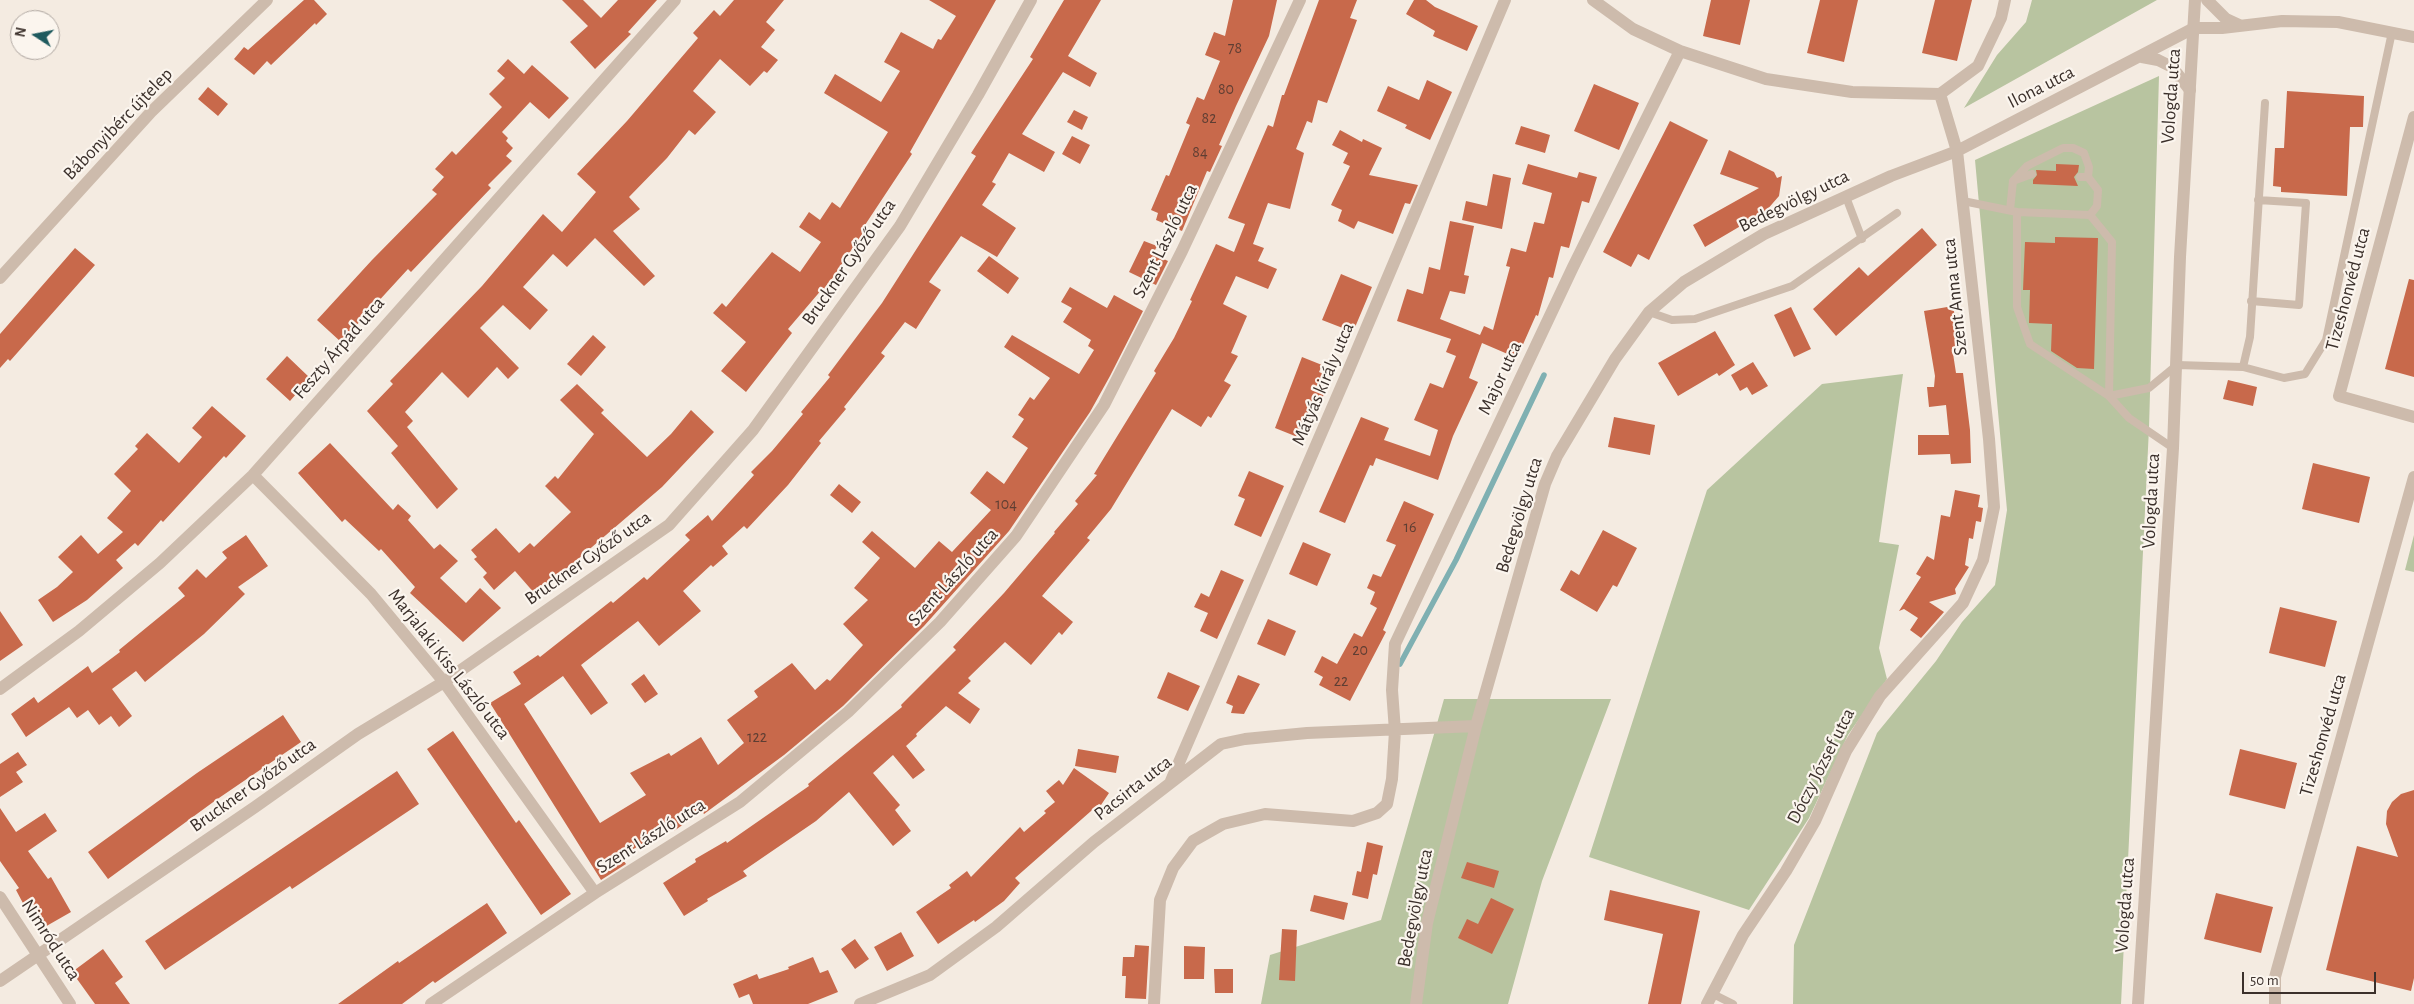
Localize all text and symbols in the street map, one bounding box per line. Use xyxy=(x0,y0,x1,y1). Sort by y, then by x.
north arrow xyxy=(10,10,60,60)
text: N xyxy=(13,26,29,38)
house number: 78 xyxy=(1228,38,1242,58)
street label: Vologda utca xyxy=(2156,48,2186,144)
street label: Ilona utca xyxy=(2004,61,2078,113)
street label: Bábonyibérc újtelep xyxy=(59,63,177,185)
house number: 80 xyxy=(1218,79,1234,99)
house number: 82 xyxy=(1202,108,1216,128)
house number: 84 xyxy=(1192,142,1208,162)
street label: Bedegvölgy utca xyxy=(1735,164,1853,238)
street label: Szent László utca xyxy=(1127,180,1203,302)
street label: Bruckner Győző utca xyxy=(797,194,901,330)
street label: Tizeshonvéd utca xyxy=(2321,225,2375,353)
street label: Szent Anna utca xyxy=(1938,237,1972,357)
street label: Feszty Árpád utca xyxy=(288,292,390,404)
street label: Mátyás király utca xyxy=(1287,319,1359,449)
street label: Major utca xyxy=(1473,338,1527,418)
street label: Vologda utca xyxy=(2137,453,2165,549)
street label: Bedegvölgy utca xyxy=(1491,454,1547,576)
house number: 104 xyxy=(995,494,1017,514)
street label: Bruckner Győző utca xyxy=(520,506,656,610)
house number: 16 xyxy=(1403,517,1417,537)
street label: Szent László utca xyxy=(903,523,1003,631)
street label: Marjalaki Kiss László utca xyxy=(383,584,515,744)
house number: 20 xyxy=(1352,640,1368,660)
house number: 22 xyxy=(1334,671,1348,691)
street label: Tizeshonvéd utca xyxy=(2295,671,2351,799)
street label: Dóczy József utca xyxy=(1782,704,1860,828)
house number: 122 xyxy=(747,727,767,747)
street label: Bruckner Győző utca xyxy=(185,733,321,837)
street label: Pacsirta utca xyxy=(1090,751,1176,825)
street label: Szent László utca xyxy=(592,793,710,879)
street label: Bedegvölgy utca xyxy=(1392,847,1438,969)
street label: Vologda utca xyxy=(2110,857,2140,953)
street label: Nimród utca xyxy=(16,895,86,985)
scale bar xyxy=(2244,962,2378,994)
text: 50 m xyxy=(2250,973,2279,988)

